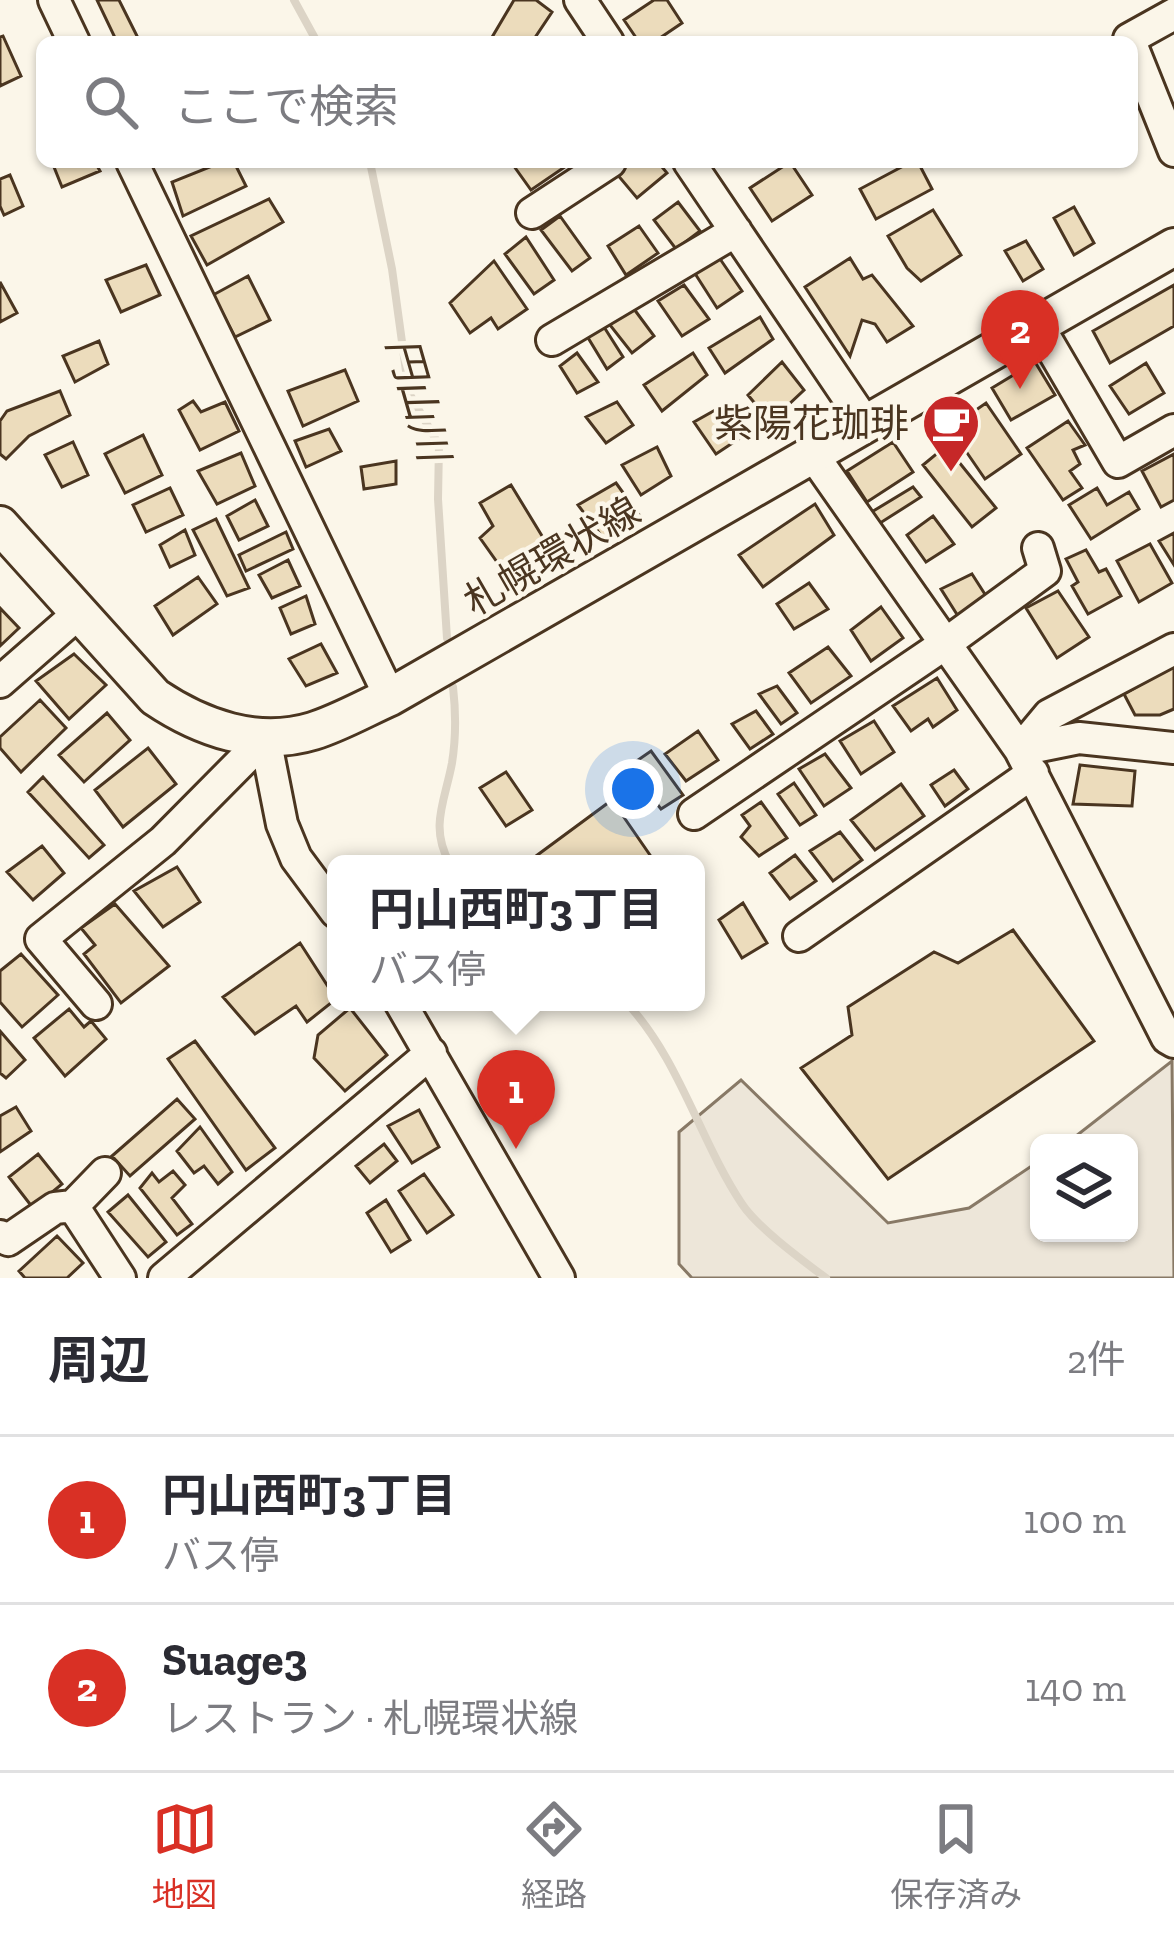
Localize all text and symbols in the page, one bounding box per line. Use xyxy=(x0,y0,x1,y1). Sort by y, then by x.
search box xyxy=(36,36,1138,168)
icon: search xyxy=(78,69,144,135)
text: ここで検索 xyxy=(174,80,399,134)
pin: 2 xyxy=(981,290,1059,389)
water label: 円山川 xyxy=(376,331,461,470)
cafe icon: 紫陽花珈琲 xyxy=(920,392,982,474)
place label: 紫陽花珈琲 xyxy=(714,400,909,447)
street label: 札幌環状線 xyxy=(456,487,648,625)
your location xyxy=(603,759,663,819)
popup xyxy=(327,855,705,1011)
text: 円山西町3丁目 xyxy=(369,883,663,937)
text: バス停 xyxy=(369,946,486,993)
pin: 1 xyxy=(477,1050,555,1149)
map controls xyxy=(1030,1134,1138,1242)
button: layers xyxy=(1030,1134,1138,1242)
text: 周辺 xyxy=(48,1330,150,1391)
text: 2件 xyxy=(1067,1336,1126,1383)
text: 円山西町3丁目 xyxy=(162,1469,456,1523)
text: 1 xyxy=(79,1496,95,1543)
text: 100 m xyxy=(1024,1496,1126,1543)
text: バス停 xyxy=(162,1532,279,1579)
text: Suage3 xyxy=(162,1633,307,1687)
text: 2 xyxy=(77,1664,97,1711)
text: 140 m xyxy=(1025,1664,1126,1711)
text: レストラン · 札幌環状線 xyxy=(162,1695,578,1742)
tab: 地図 xyxy=(152,1796,218,1916)
tab: 経路 xyxy=(521,1796,587,1916)
tab: 保存済み xyxy=(890,1796,1022,1916)

